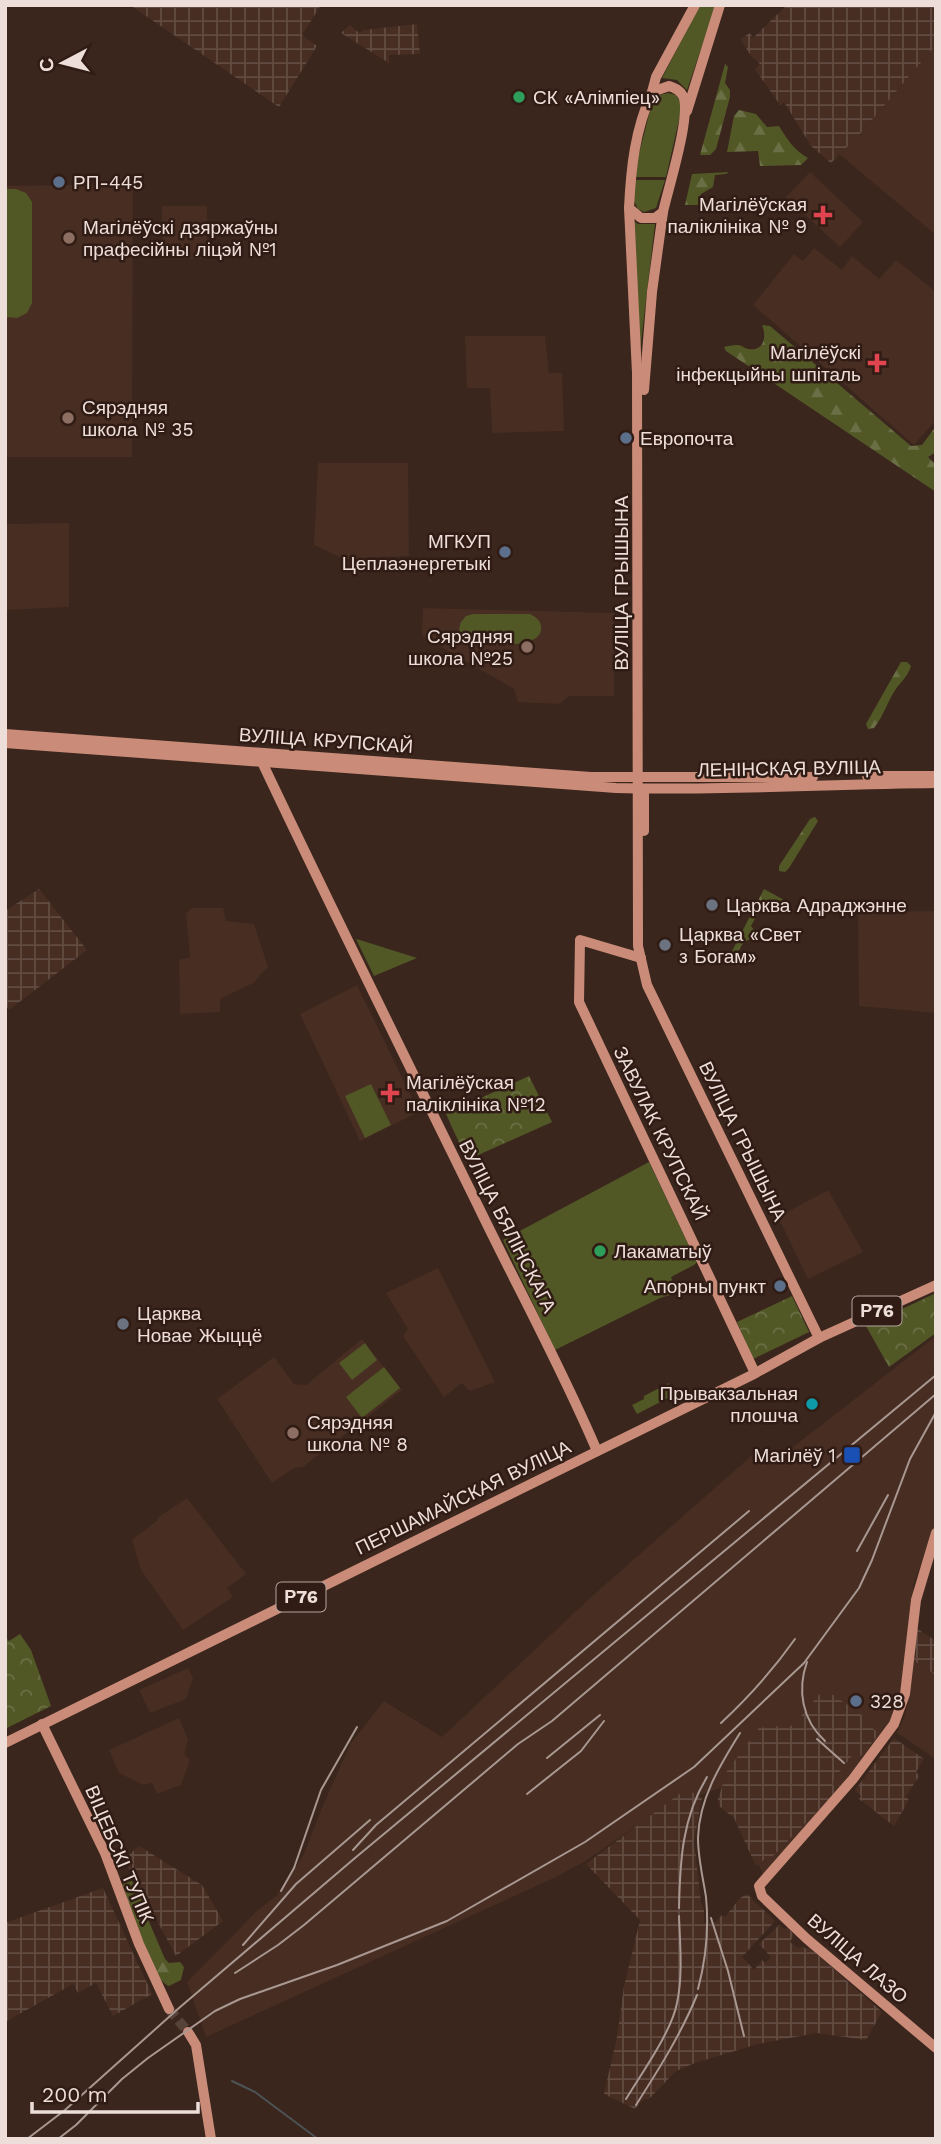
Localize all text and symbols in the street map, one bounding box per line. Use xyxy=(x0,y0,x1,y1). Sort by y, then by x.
north arrow xyxy=(28,28,98,98)
text: С xyxy=(34,57,59,73)
place label: СК «Алімпіец» xyxy=(533,86,660,109)
marker: СК «Алімпіец» xyxy=(511,89,527,105)
place label: РП-445 xyxy=(73,171,143,194)
marker: РП-445 xyxy=(51,174,67,190)
place label: Магілёўская паліклініка № 9 xyxy=(668,193,807,238)
marker: Магілёўская паліклініка № 9 xyxy=(813,205,833,225)
place label: Магілёўскі дзяржаўны прафесійны ліцэй №1 xyxy=(83,216,278,261)
marker: Магілёўскі дзяржаўны прафесійны ліцэй №1 xyxy=(61,230,77,246)
place label: Магілёўскі інфекцыйны шпіталь xyxy=(676,341,861,386)
marker: Магілёўскі інфекцыйны шпіталь xyxy=(867,353,887,373)
place label: Сярэдняя школа № 35 xyxy=(82,396,193,441)
marker: Сярэдняя школа № 35 xyxy=(60,410,76,426)
place label: Европочта xyxy=(640,427,734,450)
marker: Европочта xyxy=(618,430,634,446)
street label: ВУЛІЦА ГРЫШЫНА xyxy=(610,495,633,670)
place label: МГКУП Цеплаэнергетыкі xyxy=(342,530,491,575)
marker: МГКУП Цеплаэнергетыкі xyxy=(497,544,513,560)
place label: Сярэдняя школа №25 xyxy=(408,625,513,670)
marker: Сярэдняя школа №25 xyxy=(519,639,535,655)
street label: ВУЛІЦА КРУПСКАЙ xyxy=(238,723,414,758)
street label: ЛЕНІНСКАЯ ВУЛІЦА xyxy=(697,755,881,782)
place label: Царква Адраджэнне xyxy=(726,894,907,917)
marker: Царква Адраджэнне xyxy=(704,897,720,913)
place label: Царква «Свет з Богам» xyxy=(679,923,802,968)
marker: Царква «Свет з Богам» xyxy=(657,937,673,953)
street label: ЗАВУЛАК КРУПСКАЙ xyxy=(608,1043,713,1224)
street label: ВУЛІЦА ГРЫШЫНА xyxy=(694,1058,791,1225)
place label: Магілёўская паліклініка №12 xyxy=(406,1071,546,1116)
marker: Магілёўская паліклініка №12 xyxy=(380,1083,400,1103)
street label: ВУЛІЦА БЯЛІНСКАГА xyxy=(454,1136,561,1317)
place label: Лакаматыў xyxy=(614,1240,712,1263)
marker: Лакаматыў xyxy=(592,1243,608,1259)
place label: Апорны пункт xyxy=(644,1275,766,1298)
marker: Апорны пункт xyxy=(772,1278,788,1294)
road number: Р76 xyxy=(852,1296,902,1326)
place label: Царква Новае Жыццё xyxy=(137,1302,262,1347)
marker: Царква Новае Жыццё xyxy=(115,1316,131,1332)
place label: Прывакзальная плошча xyxy=(660,1382,798,1427)
marker: Прывакзальная плошча xyxy=(804,1396,820,1412)
place label: Сярэдняя школа № 8 xyxy=(307,1411,408,1456)
marker: Сярэдняя школа № 8 xyxy=(285,1425,301,1441)
street label: ПЕРШАМАЙСКАЯ ВУЛІЦА xyxy=(352,1435,575,1560)
place label: Магілёў 1 xyxy=(754,1444,836,1467)
marker: Магілёў 1 xyxy=(842,1445,862,1465)
road number: Р76 xyxy=(276,1582,326,1612)
place label: 328 xyxy=(870,1690,904,1713)
marker: 328 xyxy=(848,1693,864,1709)
street label: ВІЦЕБСКІ ТУПІК xyxy=(80,1782,159,1926)
street label: ВУЛІЦА ЛАЗО xyxy=(803,1909,913,2008)
scale bar xyxy=(32,2070,198,2114)
text: 200 m xyxy=(42,2082,108,2107)

